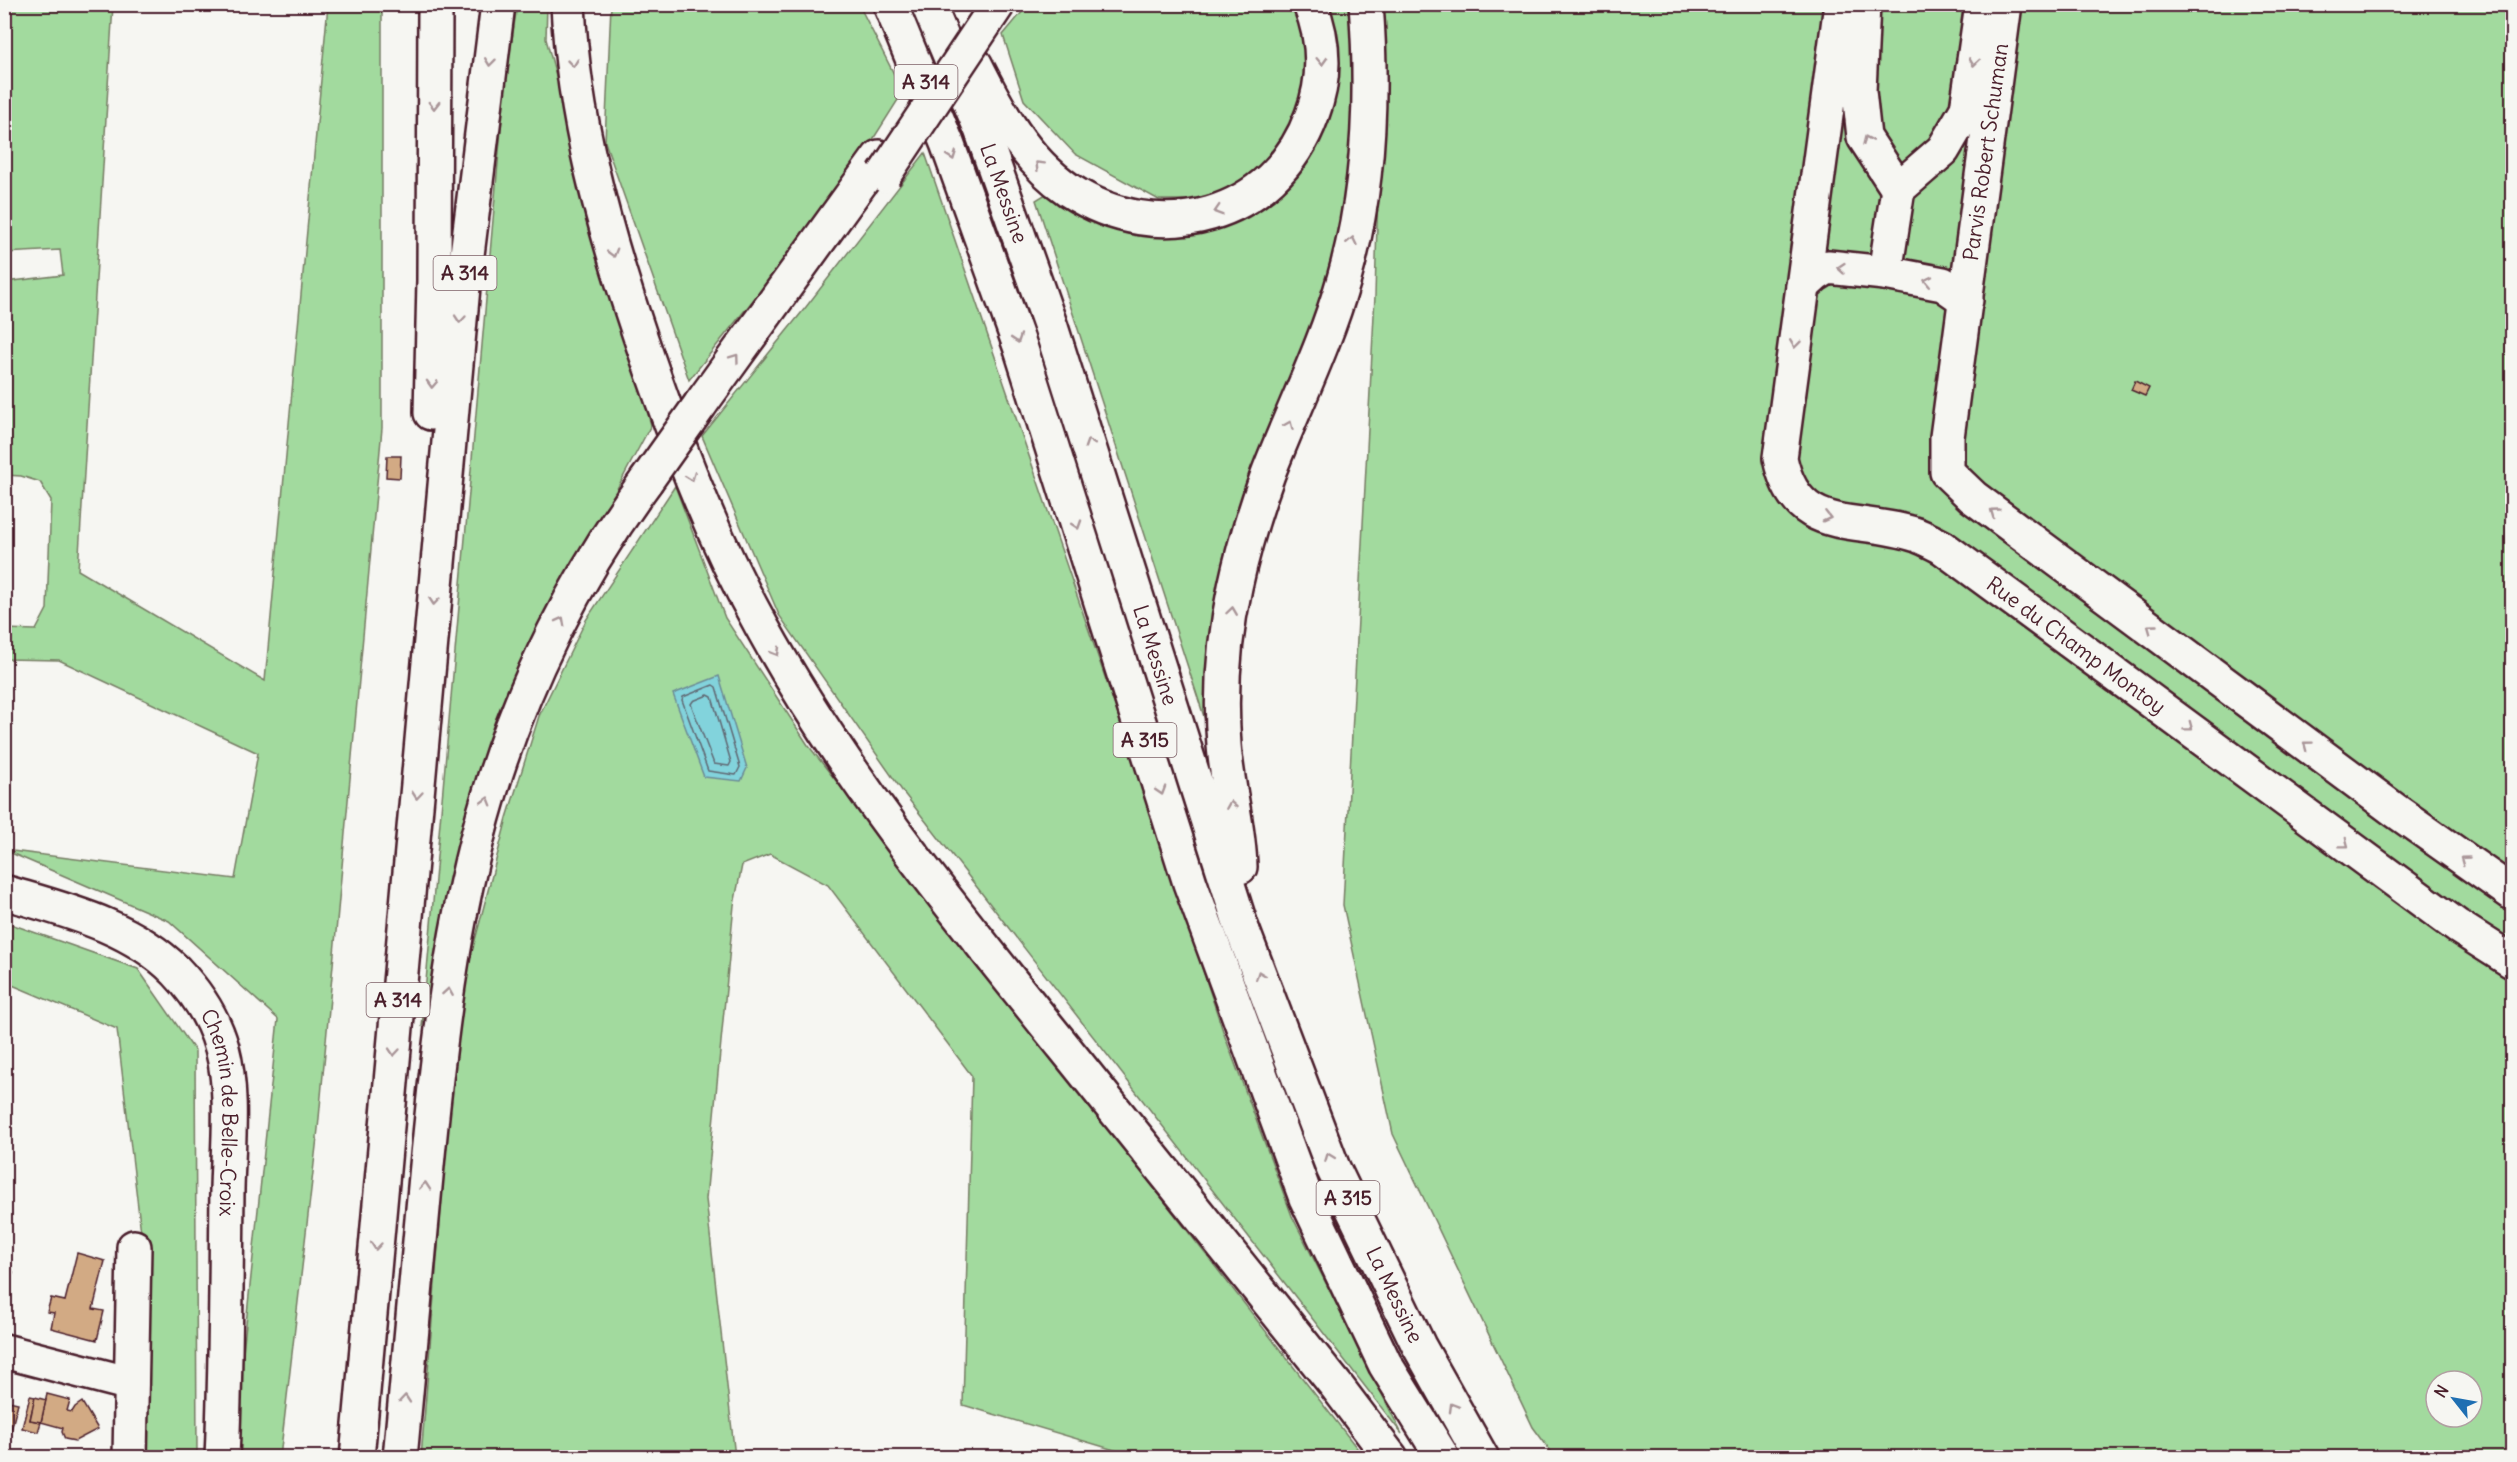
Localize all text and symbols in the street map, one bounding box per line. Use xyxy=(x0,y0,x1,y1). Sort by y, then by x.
street label: Parvis Robert Schuman xyxy=(1957,41,2014,263)
one-way arrow xyxy=(1315,57,1328,66)
one-way arrow xyxy=(485,58,497,67)
one-way arrow xyxy=(567,58,579,67)
one-way arrow xyxy=(1968,58,1980,67)
road number: A 314 xyxy=(894,65,958,99)
one-way arrow xyxy=(428,100,440,109)
one-way arrow xyxy=(1862,135,1874,146)
street label: La Messine xyxy=(974,140,1034,247)
one-way arrow xyxy=(944,150,957,161)
one-way arrow xyxy=(1035,161,1046,171)
one-way arrow xyxy=(1213,204,1224,216)
one-way arrow xyxy=(1345,236,1358,246)
one-way arrow xyxy=(606,247,618,258)
road number: A 314 xyxy=(434,256,496,290)
one-way arrow xyxy=(1836,262,1845,275)
one-way arrow xyxy=(1923,275,1933,288)
one-way arrow xyxy=(454,314,467,323)
one-way arrow xyxy=(1010,333,1023,344)
one-way arrow xyxy=(1789,340,1802,349)
one-way arrow xyxy=(728,353,739,364)
one-way arrow xyxy=(426,379,439,388)
one-way arrow xyxy=(1282,420,1294,431)
one-way arrow xyxy=(1083,438,1096,449)
one-way arrow xyxy=(684,471,696,482)
one-way arrow xyxy=(1989,509,2000,520)
one-way arrow xyxy=(1821,510,1831,523)
one-way arrow xyxy=(1070,519,1082,530)
street label: Rue du Champ Montoy xyxy=(1981,570,2171,720)
one-way arrow xyxy=(428,596,441,605)
street label: La Messine xyxy=(1127,601,1184,709)
one-way arrow xyxy=(1225,606,1237,615)
one-way arrow xyxy=(554,617,565,627)
one-way arrow xyxy=(2146,624,2157,635)
one-way arrow xyxy=(769,646,780,656)
one-way arrow xyxy=(2182,720,2193,731)
road number: A 315 xyxy=(1114,723,1176,757)
one-way arrow xyxy=(2303,741,2314,752)
one-way arrow xyxy=(1154,785,1166,796)
one-way arrow xyxy=(411,790,424,799)
one-way arrow xyxy=(480,796,493,806)
one-way arrow xyxy=(1225,800,1238,810)
one-way arrow xyxy=(2339,836,2350,847)
one-way arrow xyxy=(2459,857,2470,868)
one-way arrow xyxy=(1255,970,1267,981)
road number: A 314 xyxy=(366,983,430,1017)
one-way arrow xyxy=(441,987,453,996)
street label: Chemin de Belle-Croix xyxy=(195,1004,243,1217)
one-way arrow xyxy=(387,1047,400,1056)
one-way arrow xyxy=(1324,1152,1336,1163)
one-way arrow xyxy=(418,1181,431,1190)
road number: A 315 xyxy=(1316,1181,1380,1215)
one-way arrow xyxy=(370,1241,383,1251)
street label: La Messine xyxy=(1360,1242,1429,1347)
north arrow xyxy=(2424,1369,2484,1429)
text: N xyxy=(2430,1381,2453,1401)
one-way arrow xyxy=(398,1395,411,1404)
one-way arrow xyxy=(1449,1403,1461,1413)

